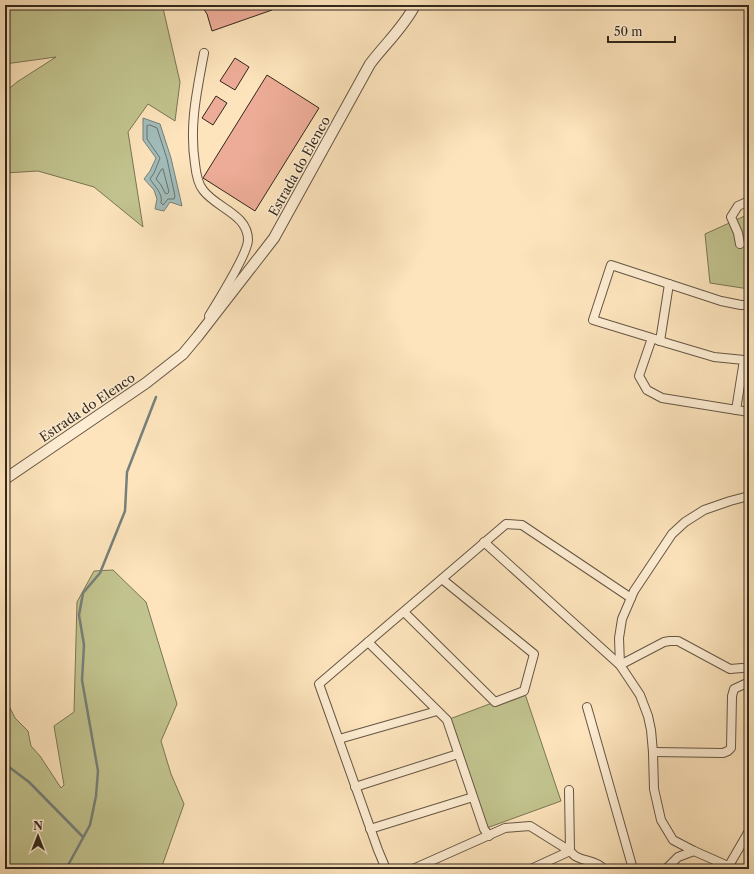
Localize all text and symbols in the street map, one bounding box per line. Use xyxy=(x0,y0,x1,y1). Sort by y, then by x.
scale bar xyxy=(608,18,675,44)
text: 50 m xyxy=(614,24,643,39)
street label: Estrada do Elenco xyxy=(265,113,333,219)
street label: Estrada do Elenco xyxy=(36,369,138,445)
north arrow xyxy=(18,816,58,856)
text: N xyxy=(33,819,43,833)

